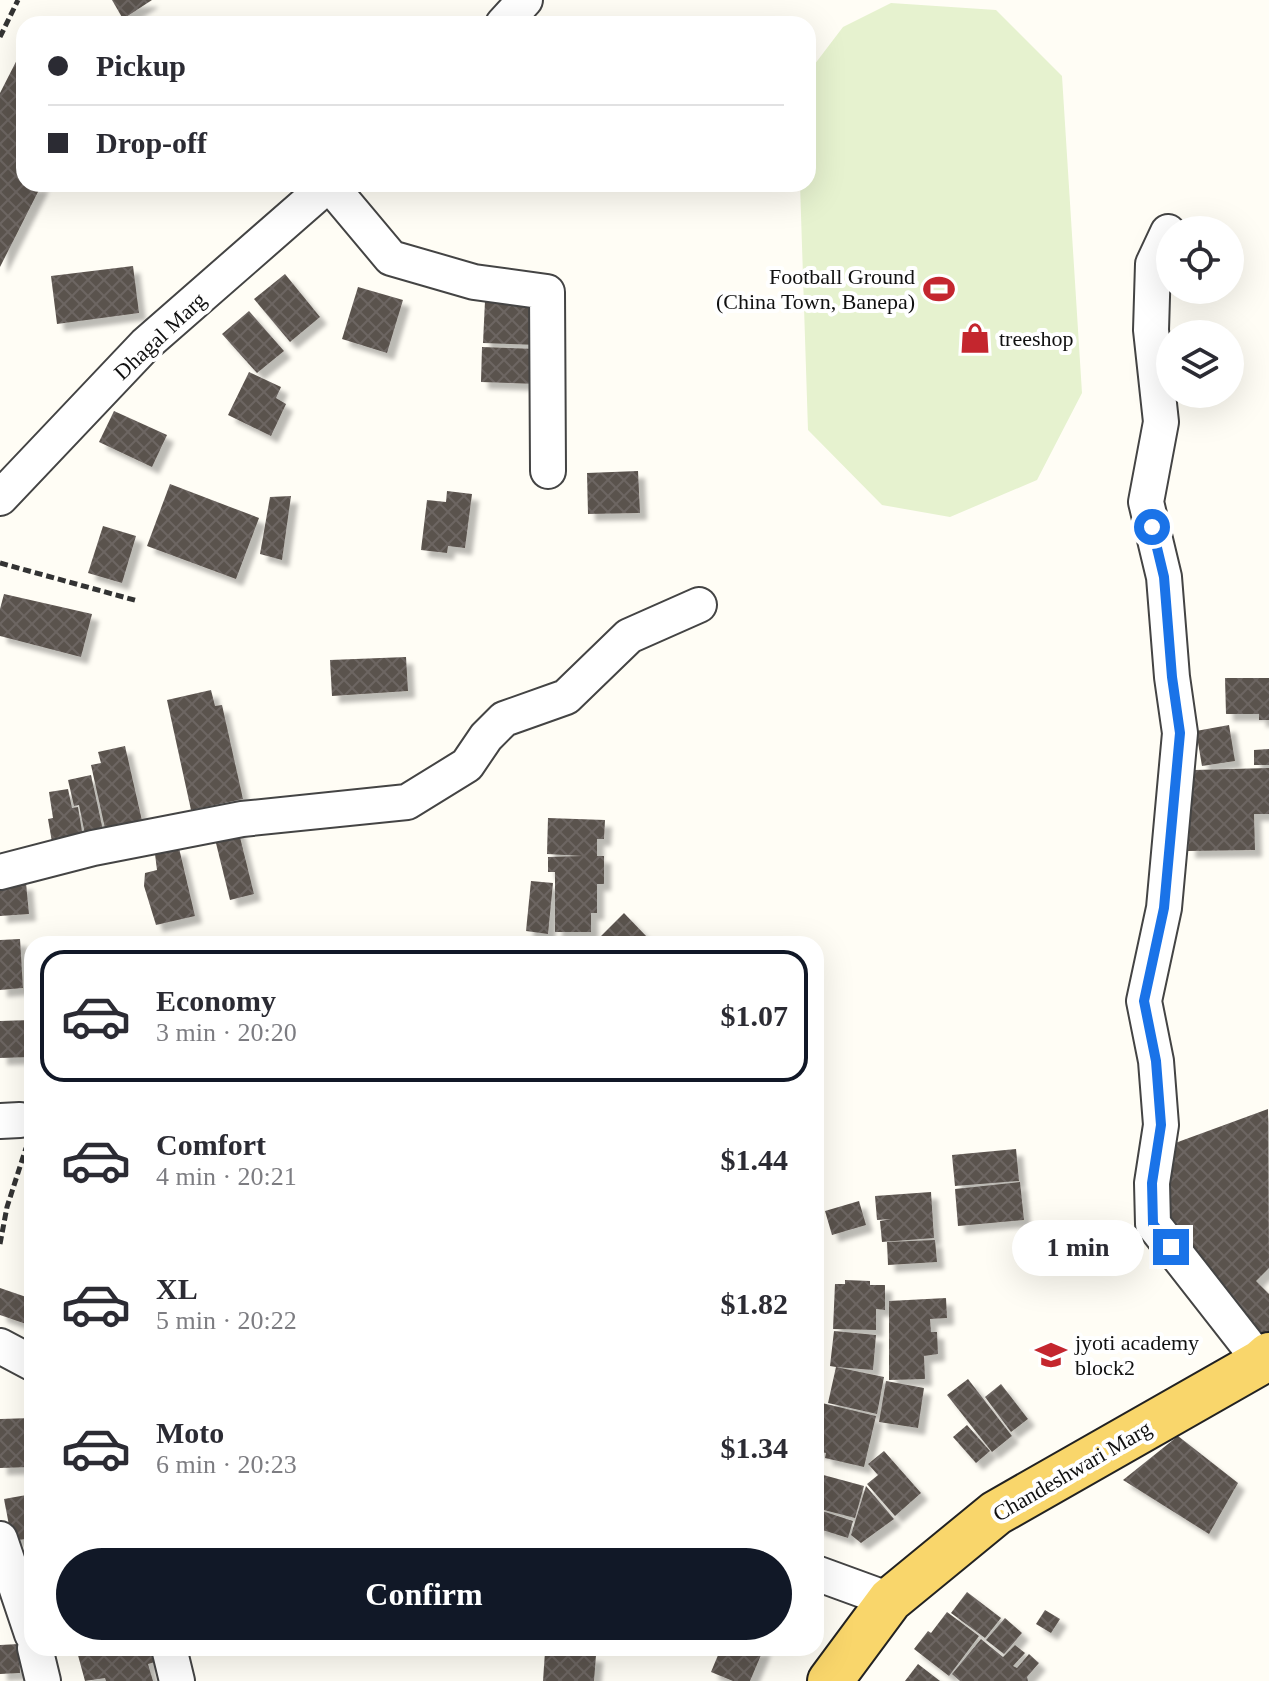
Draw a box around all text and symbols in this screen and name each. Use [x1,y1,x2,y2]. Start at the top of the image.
text: Pickup [96,49,186,82]
text: Drop-off [96,126,207,159]
map controls [1156,216,1244,408]
button: locate [1156,216,1244,304]
place label: Football Ground (China Town, Banepa) [716,264,915,314]
sports icon: Football Ground (China Town, Banepa) [922,272,956,306]
street label: Dhagal Marg [109,287,211,385]
button: layers [1156,320,1244,408]
shop icon: treeshop [958,321,992,355]
place label: treeshop [999,326,1074,351]
route start [1134,509,1170,545]
icon: car [60,980,132,1052]
text: Economy [156,984,276,1017]
text: $1.07 [721,999,788,1032]
text: 3 min · 20:20 [156,1018,297,1047]
icon: car [60,1124,132,1196]
text: Comfort [156,1128,266,1161]
text: $1.44 [721,1143,788,1176]
text: 4 min · 20:21 [156,1162,297,1191]
callout: 1 min [1011,1219,1143,1275]
route end [1153,1229,1189,1265]
text: 1 min [1047,1233,1109,1262]
icon: car [60,1268,132,1340]
text: XL [156,1272,198,1305]
text: $1.82 [721,1287,788,1320]
text: 5 min · 20:22 [156,1306,297,1335]
place label: jyoti academy block2 [1074,1330,1199,1380]
school or university icon: jyoti academy block2 [1034,1338,1068,1372]
icon: car [60,1412,132,1484]
text: Moto [156,1416,224,1449]
street label: Chandeshwari Marg [988,1416,1156,1526]
text: $1.34 [721,1431,788,1464]
text: 6 min · 20:23 [156,1450,297,1479]
button: Confirm [56,1548,792,1640]

